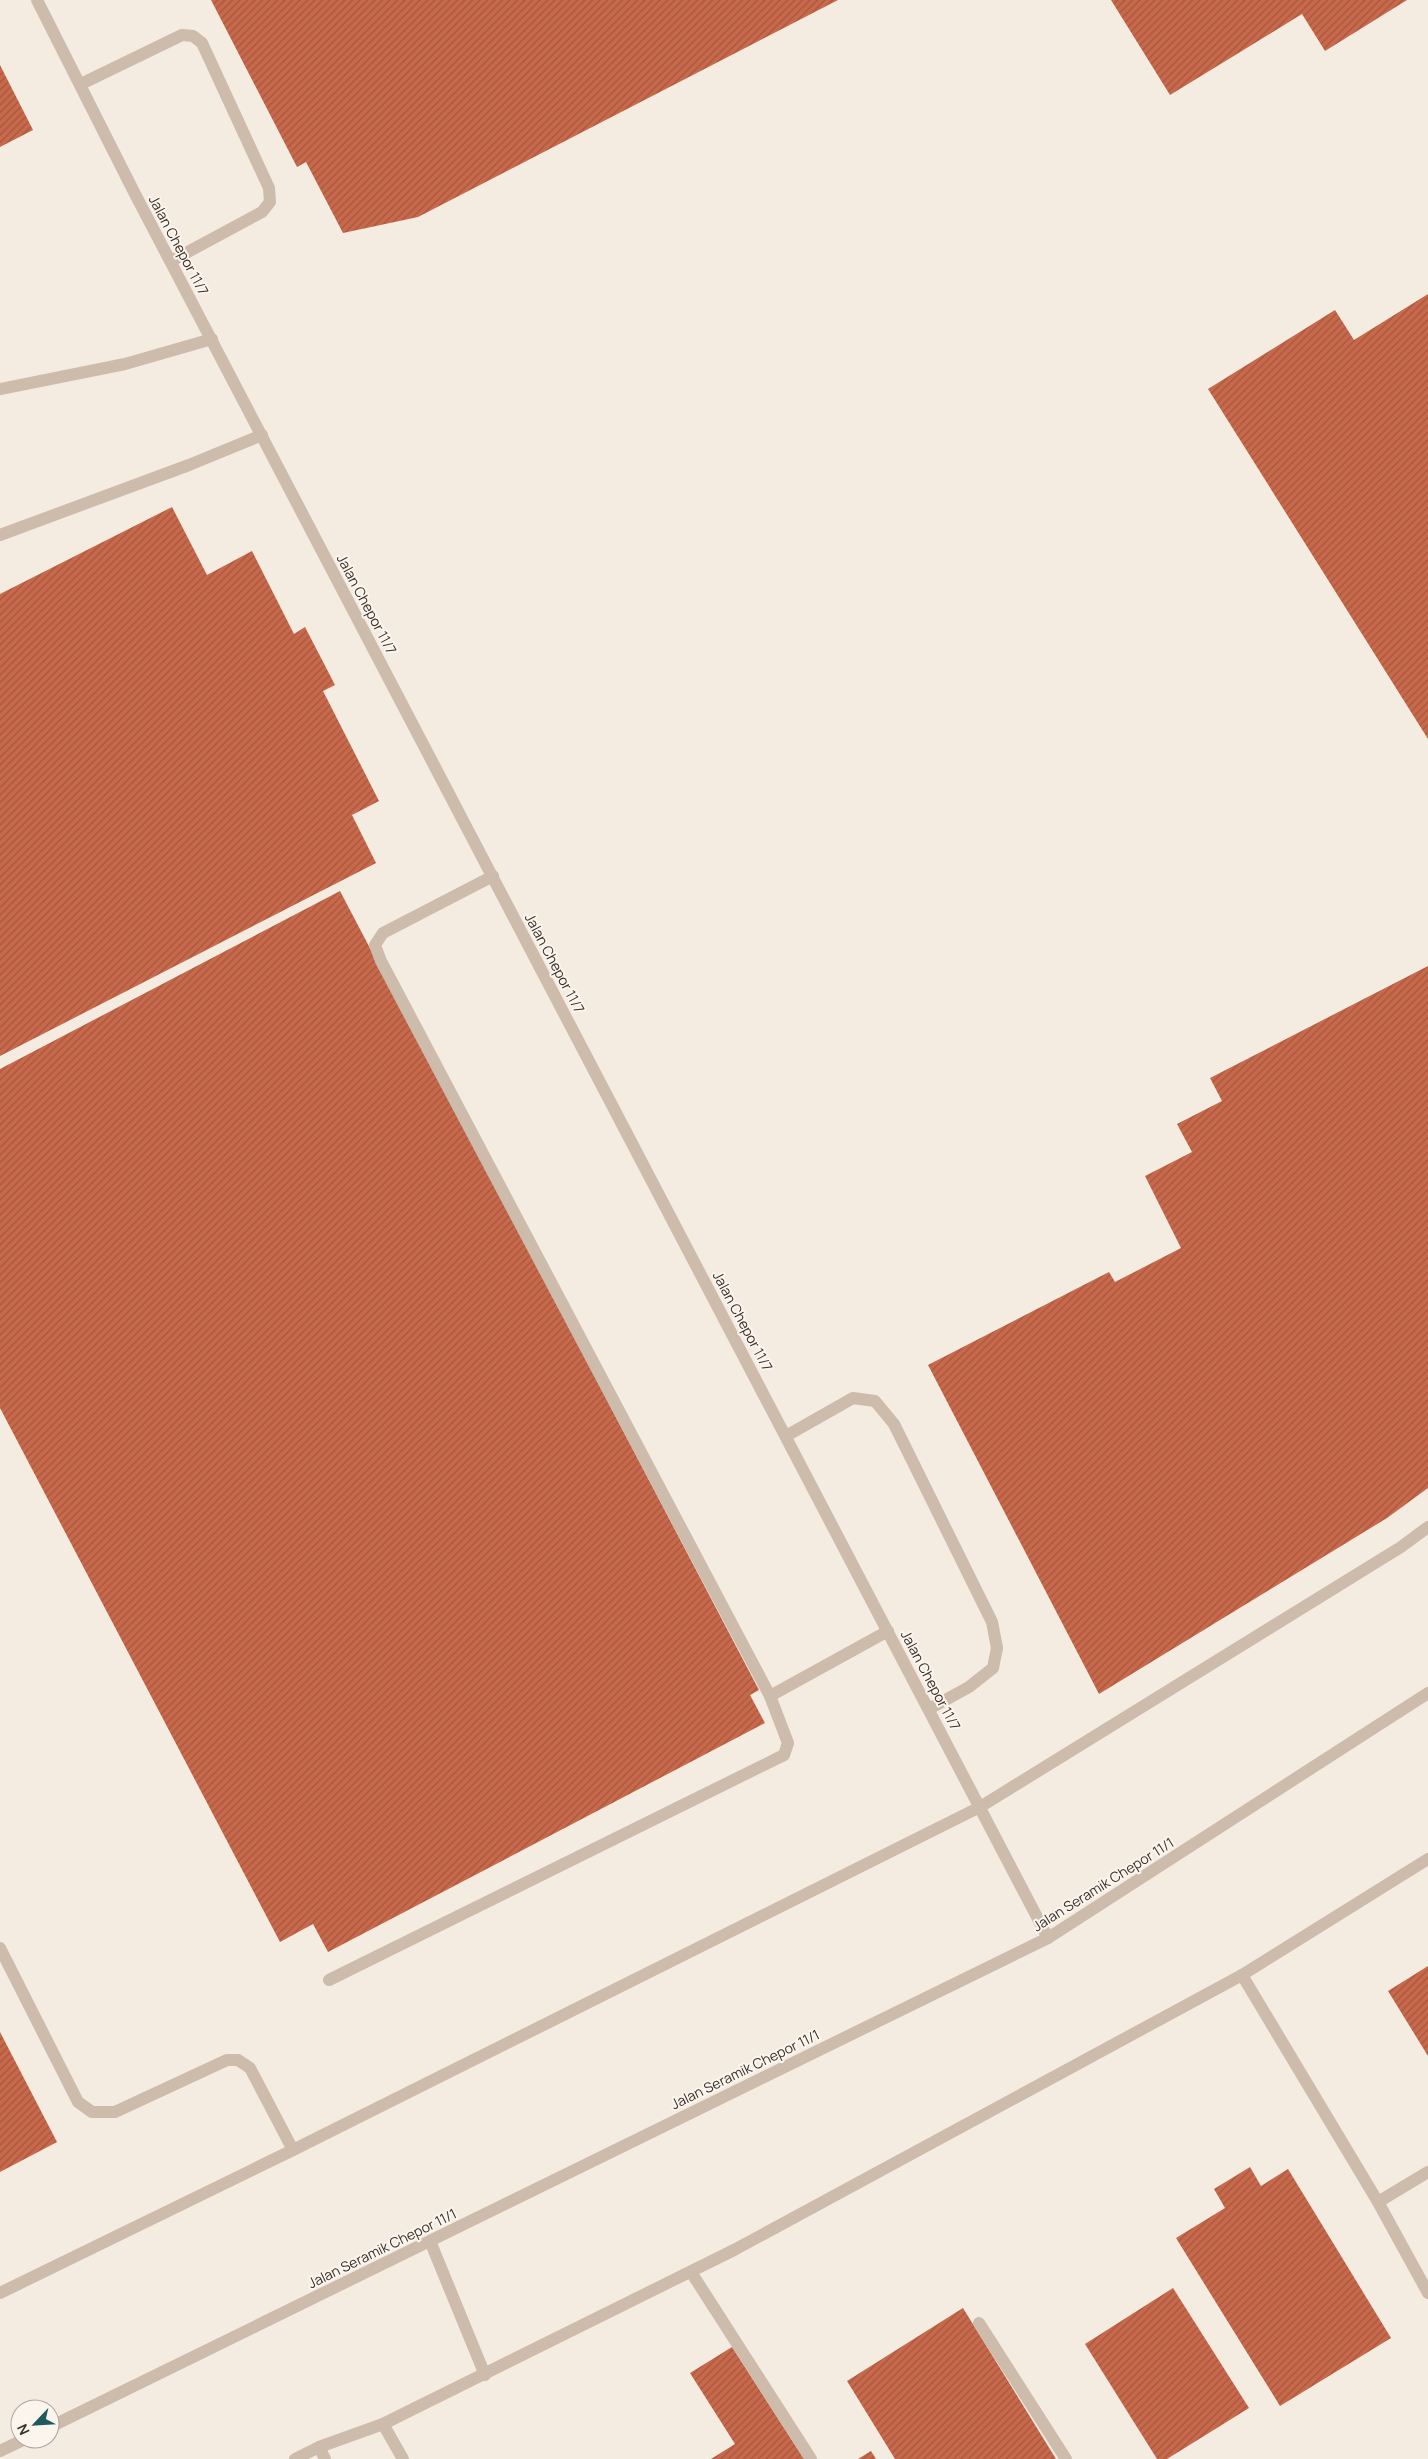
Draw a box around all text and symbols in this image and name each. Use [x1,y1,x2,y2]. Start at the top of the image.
street label: Jalan Chepor 11/7 [145,192,213,298]
street label: Jalan Chepor 11/7 [333,551,401,657]
street label: Jalan Chepor 11/7 [521,910,589,1016]
street label: Jalan Chepor 11/7 [709,1268,777,1374]
street label: Jalan Chepor 11/7 [897,1627,965,1733]
street label: Jalan Seramik Chepor 11/1 [1029,1833,1177,1935]
street label: Jalan Seramik Chepor 11/1 [667,2025,823,2113]
street label: Jalan Seramik Chepor 11/1 [304,2204,460,2292]
north arrow [10,2399,60,2449]
text: N [12,2421,34,2438]

